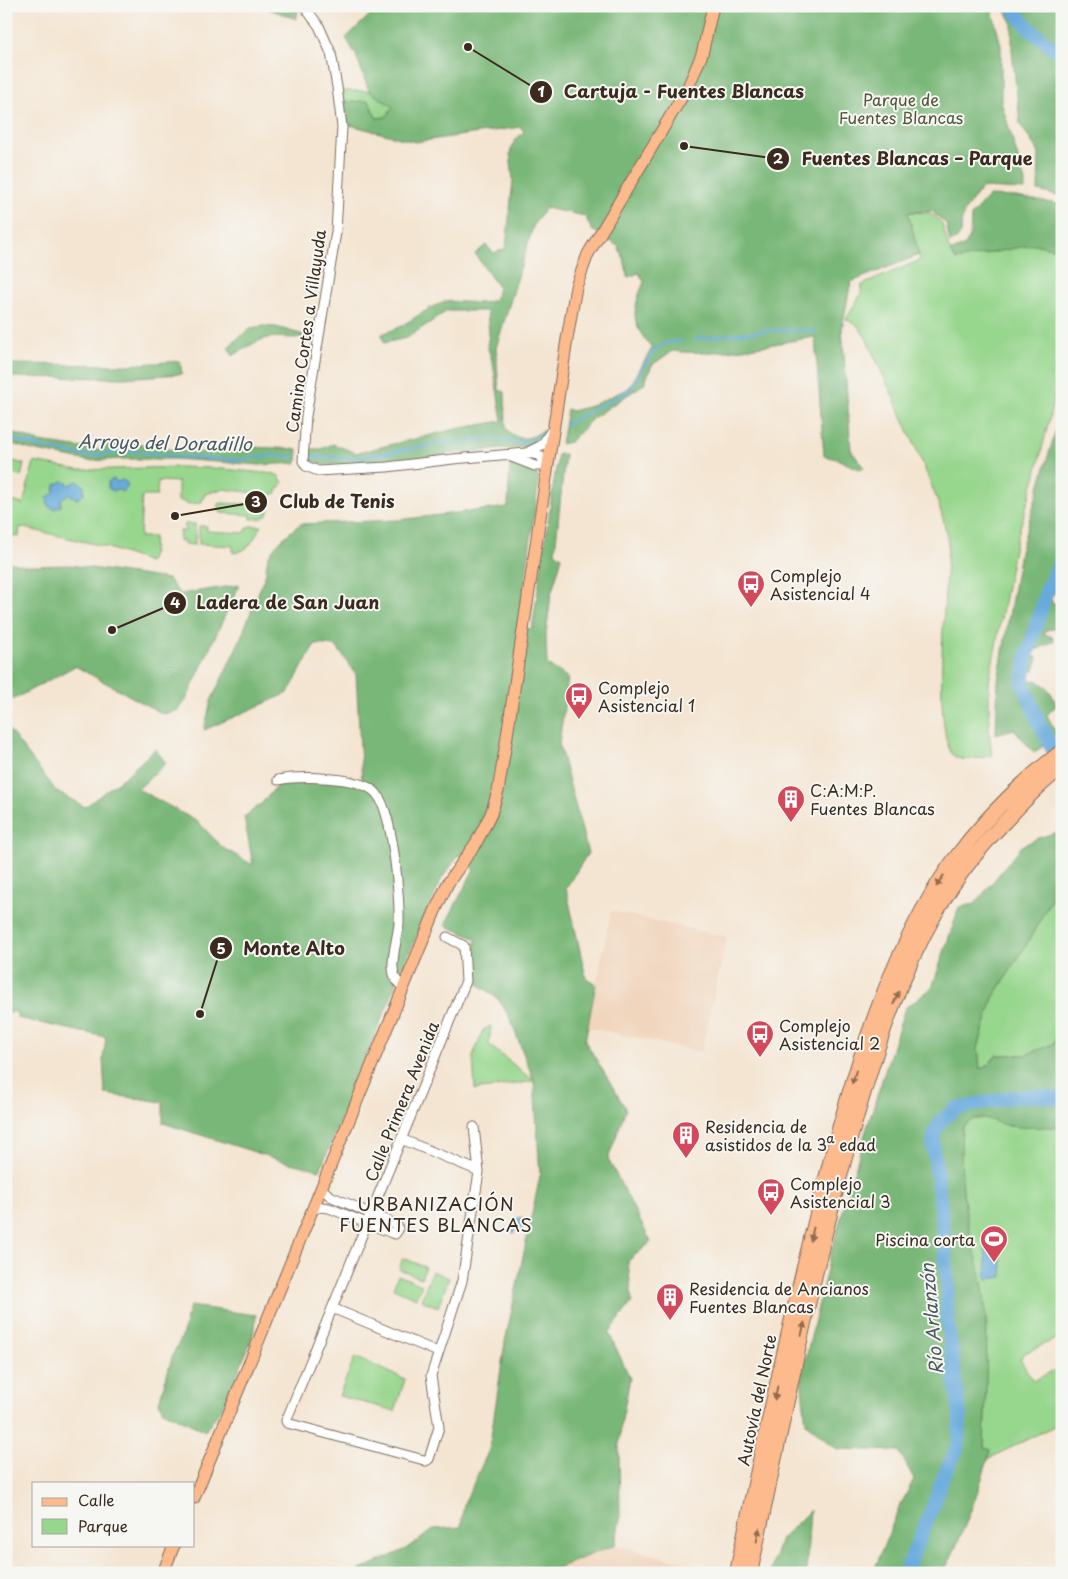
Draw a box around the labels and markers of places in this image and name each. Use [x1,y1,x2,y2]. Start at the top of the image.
callout: Cartuja - Fuentes Blancas [528,75,815,108]
callout: Fuentes Blancas – Parque [765,142,1043,175]
callout: Club de Tenis [243,486,406,519]
place label: Complejo Asistencial 4 [770,563,871,605]
bus stop icon: Complejo Asistencial 4 [736,569,766,608]
callout: Ladera de San Juan [162,586,388,619]
place label: Complejo Asistencial 1 [598,675,695,717]
bus stop icon: Complejo Asistencial 1 [564,681,594,720]
place label: C:A:M:P. Fuentes Blancas [810,778,935,820]
building icon: C:A:M:P. Fuentes Blancas [776,784,806,823]
callout: Monte Alto [209,932,355,965]
place label: Complejo Asistencial 2 [779,1013,880,1055]
bus stop icon: Complejo Asistencial 2 [745,1019,775,1058]
place label: Residencia de asistidos de la 3ª edad [705,1114,876,1156]
building icon: Residencia de asistidos de la 3ª edad [671,1120,701,1159]
place label: Complejo Asistencial 3 [790,1171,891,1213]
bus stop icon: Complejo Asistencial 3 [756,1177,786,1216]
sports icon: Piscina corta [979,1224,1009,1263]
place label: Piscina corta [875,1227,975,1251]
place label: Residencia de Ancianos Fuentes Blancas [689,1276,869,1318]
building icon: Residencia de Ancianos Fuentes Blancas [655,1282,685,1321]

